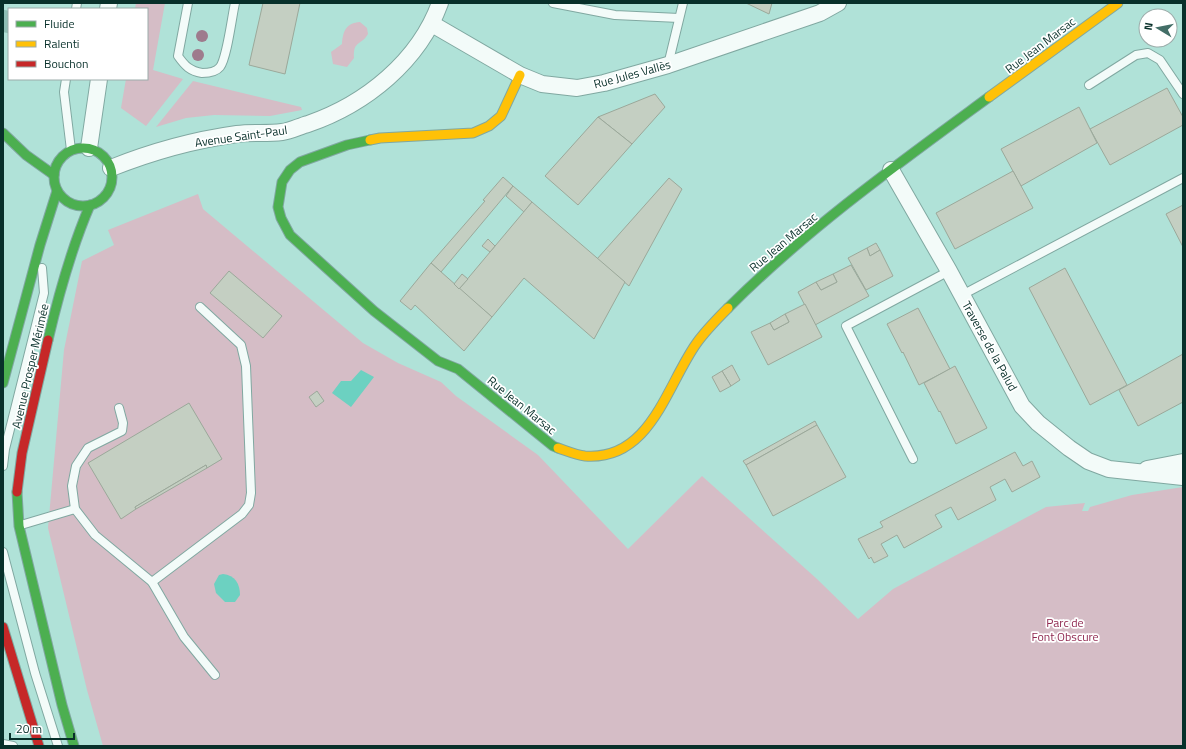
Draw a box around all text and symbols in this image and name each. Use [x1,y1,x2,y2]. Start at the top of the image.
legend [8,8,148,80]
north arrow [1138,8,1178,48]
street label: Rue Jean Marsac [1001,12,1079,78]
text: Fluide [44,14,75,33]
text: N [1140,21,1157,31]
text: Ralenti [44,34,79,53]
text: Bouchon [44,54,89,73]
street label: Rue Jules Vallès [591,54,673,93]
street label: Avenue Saint-Paul [194,120,288,152]
street label: Rue Jean Marsac [745,208,821,276]
street label: Traverse de la Palud [957,297,1023,395]
street label: Avenue Prosper Mérimée [6,302,54,430]
street label: Rue Jean Marsac [483,371,561,439]
park label: Parc de Font Obscure [1031,613,1099,646]
scale bar [10,715,74,741]
text: 20 m [16,719,42,738]

